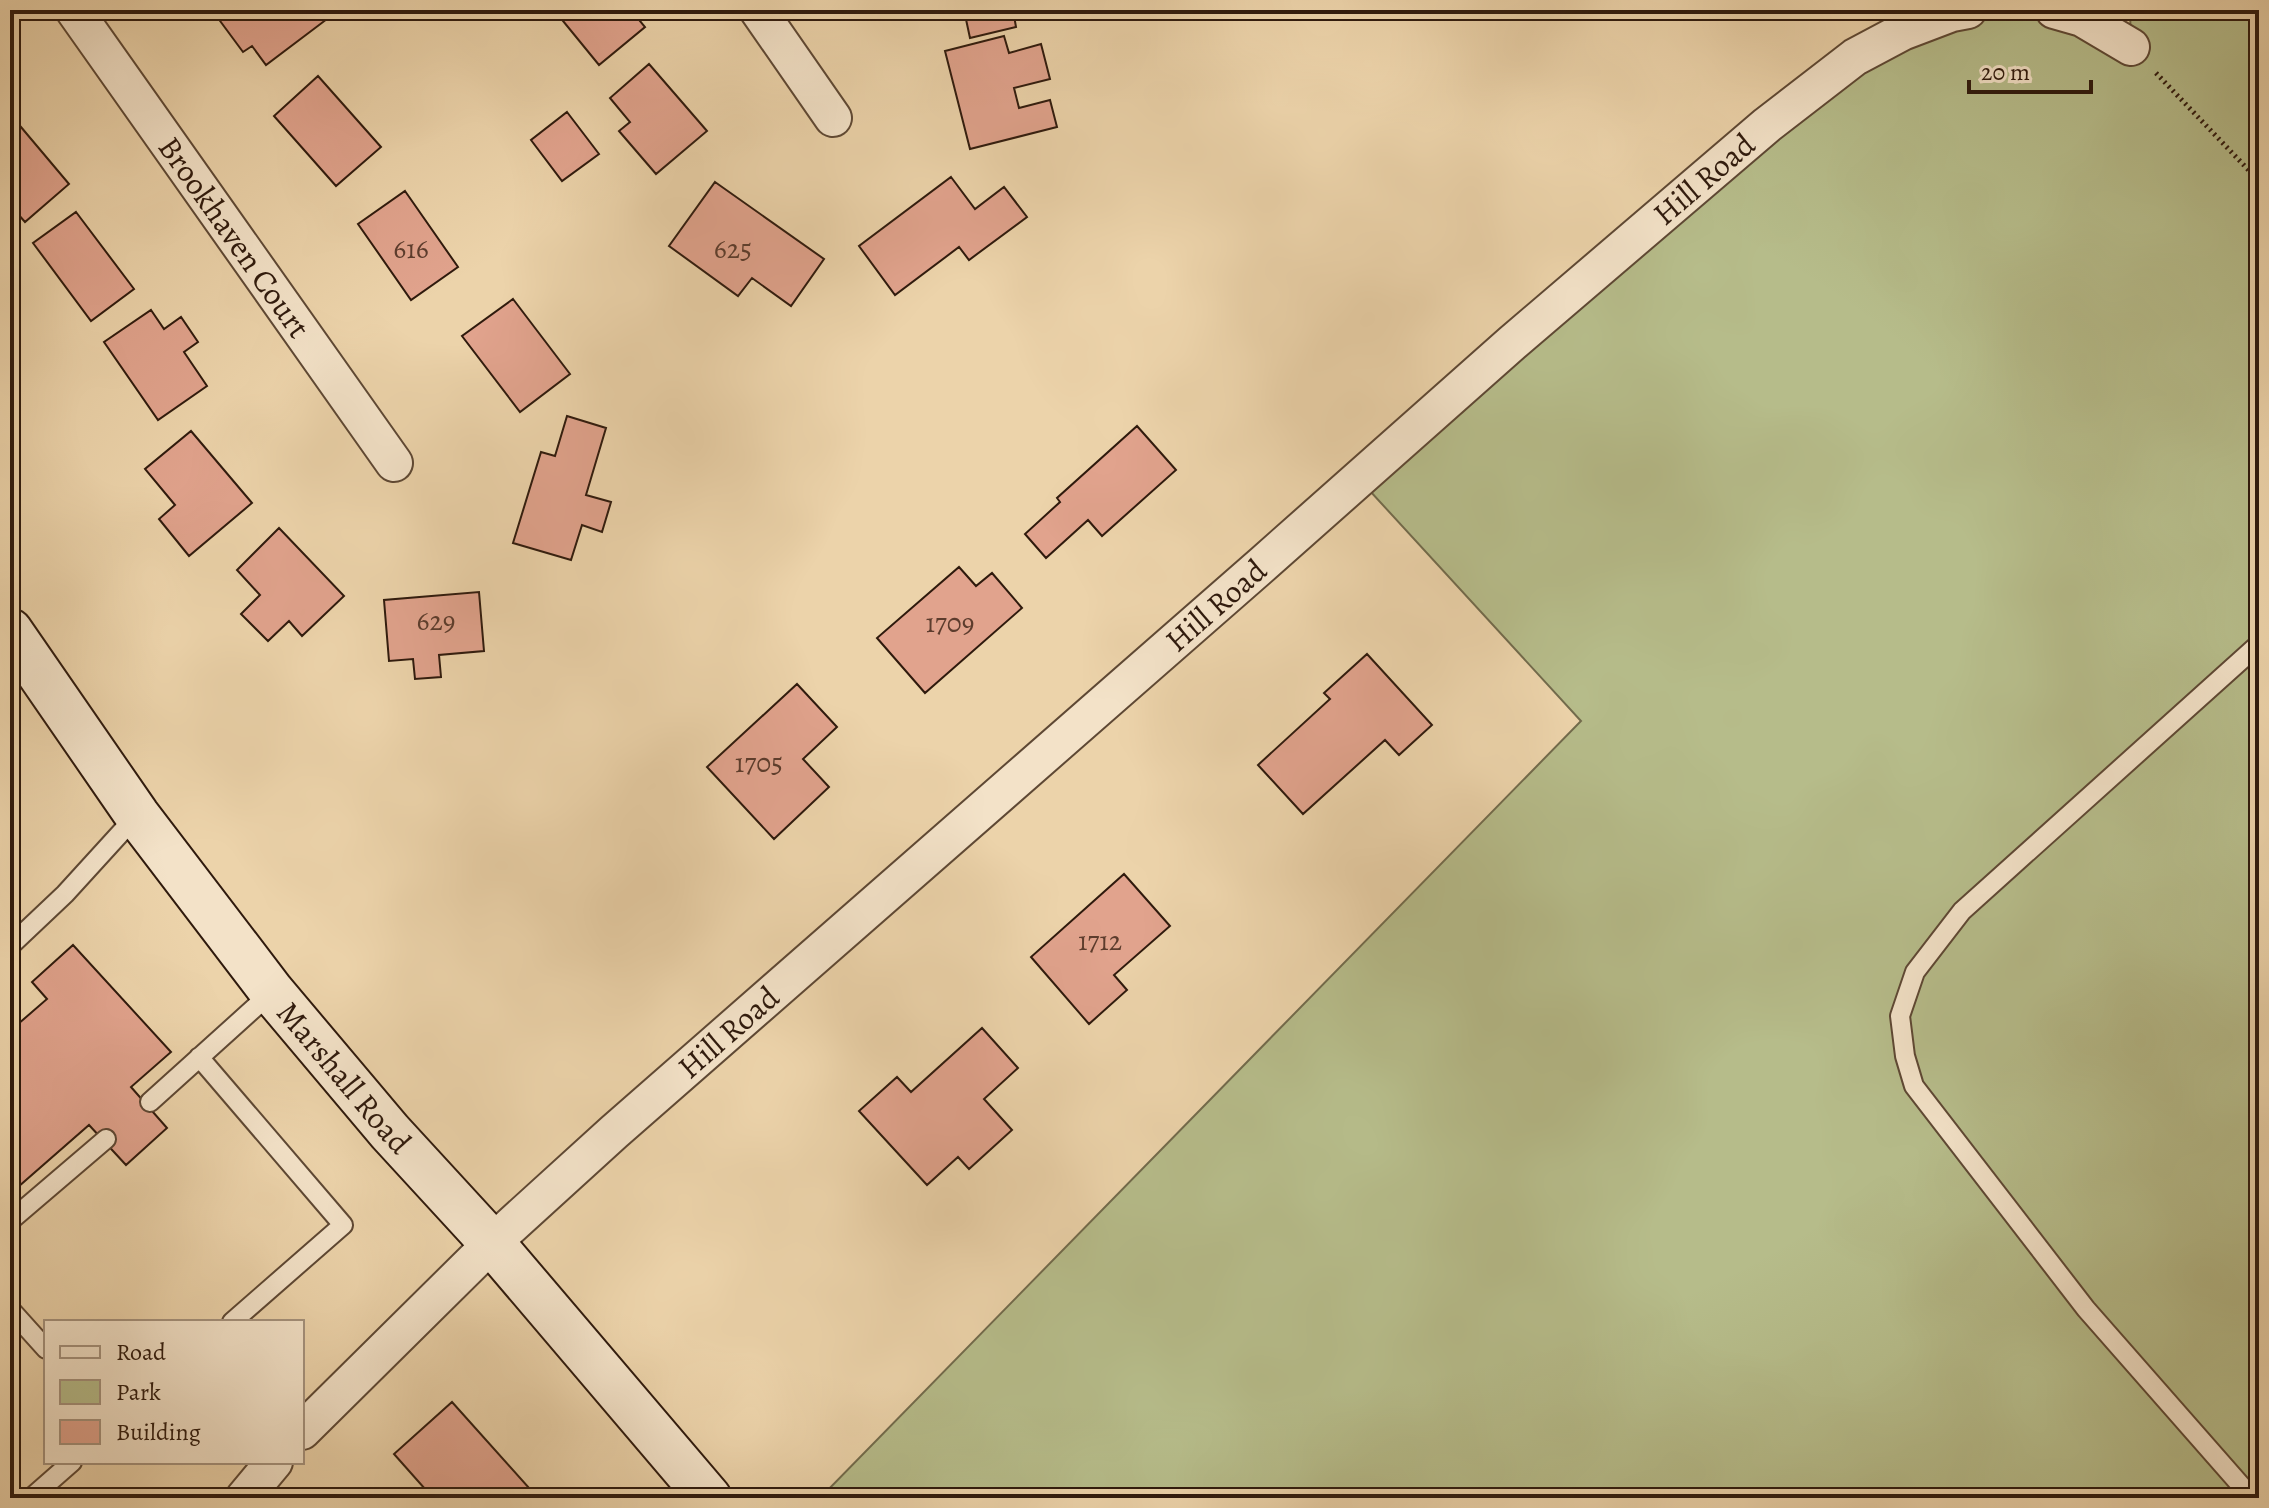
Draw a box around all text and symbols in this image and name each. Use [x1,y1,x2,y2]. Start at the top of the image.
scale bar [1969,44,2091,94]
text: 20 m [1981,56,2030,88]
street label: Hill Road [1643,122,1765,235]
street label: Brookhaven Court [148,127,321,347]
house number: 616 [393,230,429,268]
house number: 625 [714,230,752,268]
street label: Hill Road [1156,548,1277,662]
house number: 629 [417,602,455,640]
house number: 1709 [925,604,975,642]
house number: 1705 [735,744,783,782]
house number: 1712 [1078,922,1122,960]
street label: Hill Road [668,975,789,1089]
street label: Marshall Road [267,992,422,1164]
legend [44,1320,304,1464]
text: Road [116,1336,166,1368]
text: Park [116,1376,161,1408]
text: Building [116,1416,201,1448]

